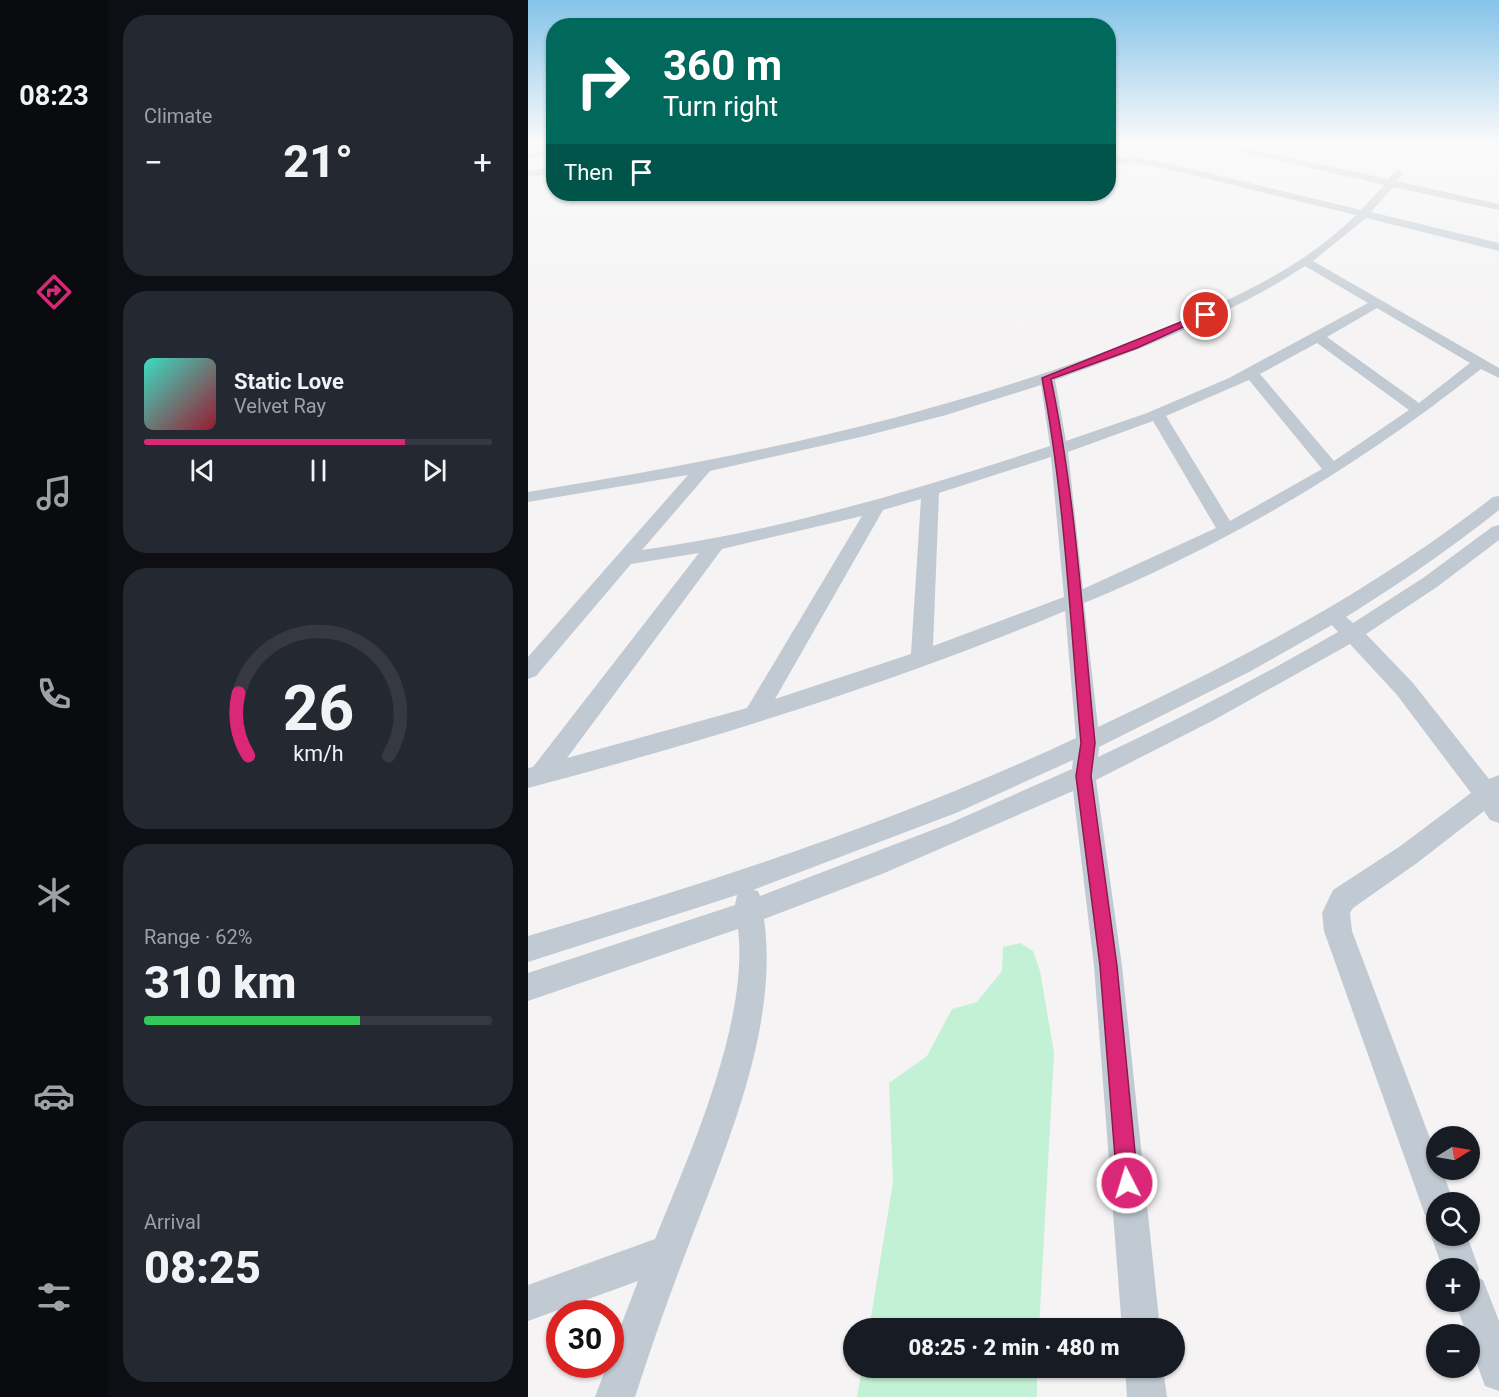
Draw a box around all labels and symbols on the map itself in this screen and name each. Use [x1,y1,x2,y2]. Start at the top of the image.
pin [1180,289,1231,340]
north arrow [1426,1126,1480,1180]
position arrow [1095,1151,1159,1215]
speed limit sign: 30 [546,1300,624,1378]

